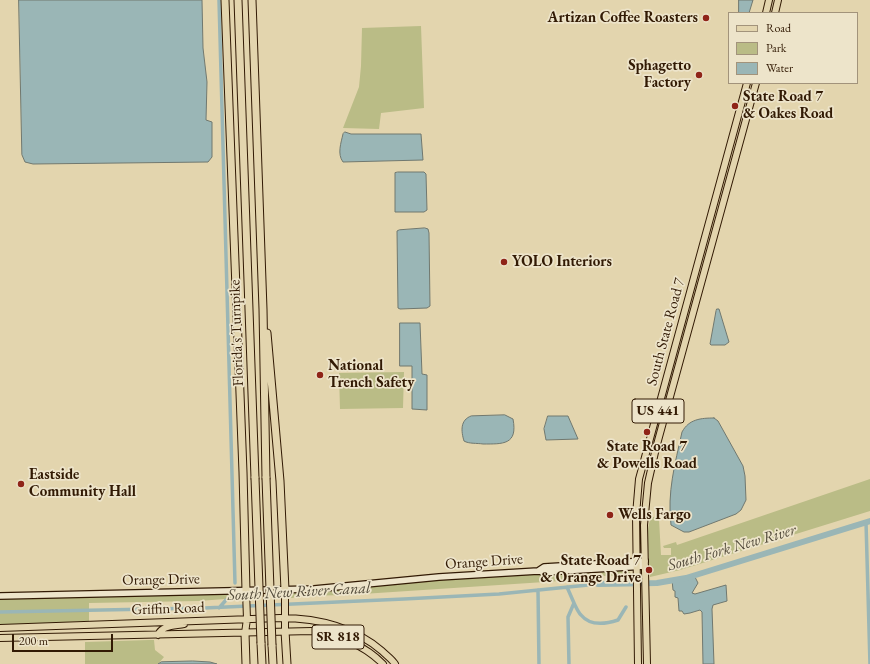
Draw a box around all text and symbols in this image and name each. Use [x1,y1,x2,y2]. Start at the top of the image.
place label: Artizan Coffee Roasters [548,9,698,27]
legend [728,12,858,84]
marker: Artizan Coffee Roasters [701,13,711,23]
text: Road [766,20,791,36]
text: Park [766,40,786,56]
place label: Sphagetto Factory [628,57,691,92]
text: Water [766,60,793,76]
marker: Sphagetto Factory [694,70,704,80]
place label: State Road 7 & Oakes Road [743,88,833,123]
marker: State Road 7 & Oakes Road [730,101,740,111]
place label: YOLO Interiors [512,253,612,271]
marker: YOLO Interiors [499,257,509,267]
street label: South State Road 7 [643,276,689,388]
street label: Florida's Turnpike [226,279,248,387]
place label: National Trench Safety [328,357,414,392]
marker: National Trench Safety [315,370,325,380]
road number: US 441 [632,399,684,423]
marker: State Road 7 & Powells Road [642,427,652,437]
place label: State Road 7 & Powells Road [597,438,697,473]
place label: Eastside Community Hall [29,466,136,501]
marker: Eastside Community Hall [16,479,26,489]
place label: Wells Fargo [618,506,691,524]
marker: Wells Fargo [605,510,615,520]
water label: South Fork New River [666,521,798,575]
street label: Orange Drive [445,550,523,574]
place label: State Road 7 & Orange Drive [540,552,641,587]
marker: State Road 7 & Orange Drive [644,565,654,575]
street label: Orange Drive [122,570,200,590]
water label: South New River Canal [227,579,371,605]
street label: Griffin Road [131,599,205,619]
road number: SR 818 [312,625,364,649]
scale bar [14,626,115,652]
text: 200 m [19,633,48,649]

